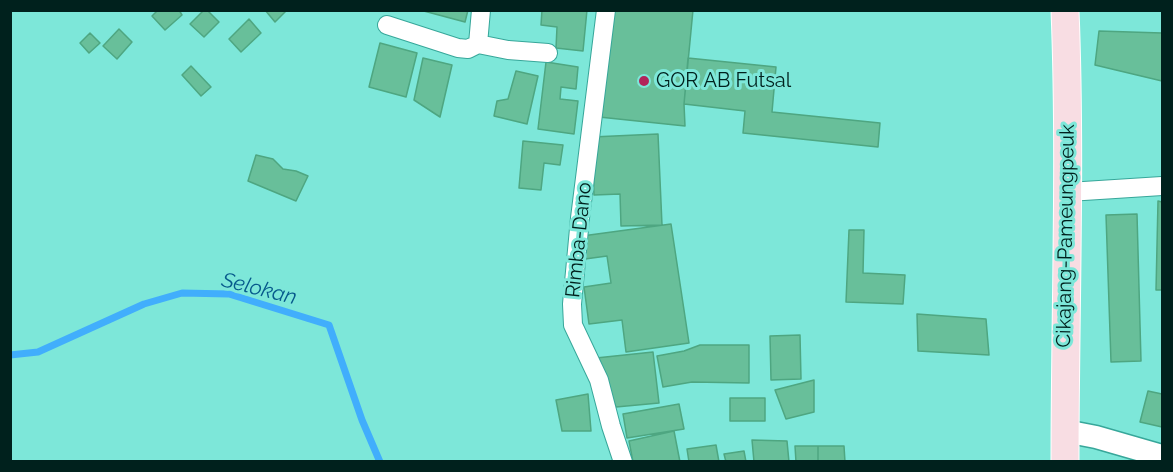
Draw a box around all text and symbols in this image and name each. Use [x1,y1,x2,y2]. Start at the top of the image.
place label: GOR AB Futsal [656,69,791,93]
marker: GOR AB Futsal [637,74,651,88]
street label: Cikajang-Pameungpeuk [1052,124,1080,348]
street label: Rimba-Dano [561,181,597,299]
water label: Selokan [219,268,299,310]

